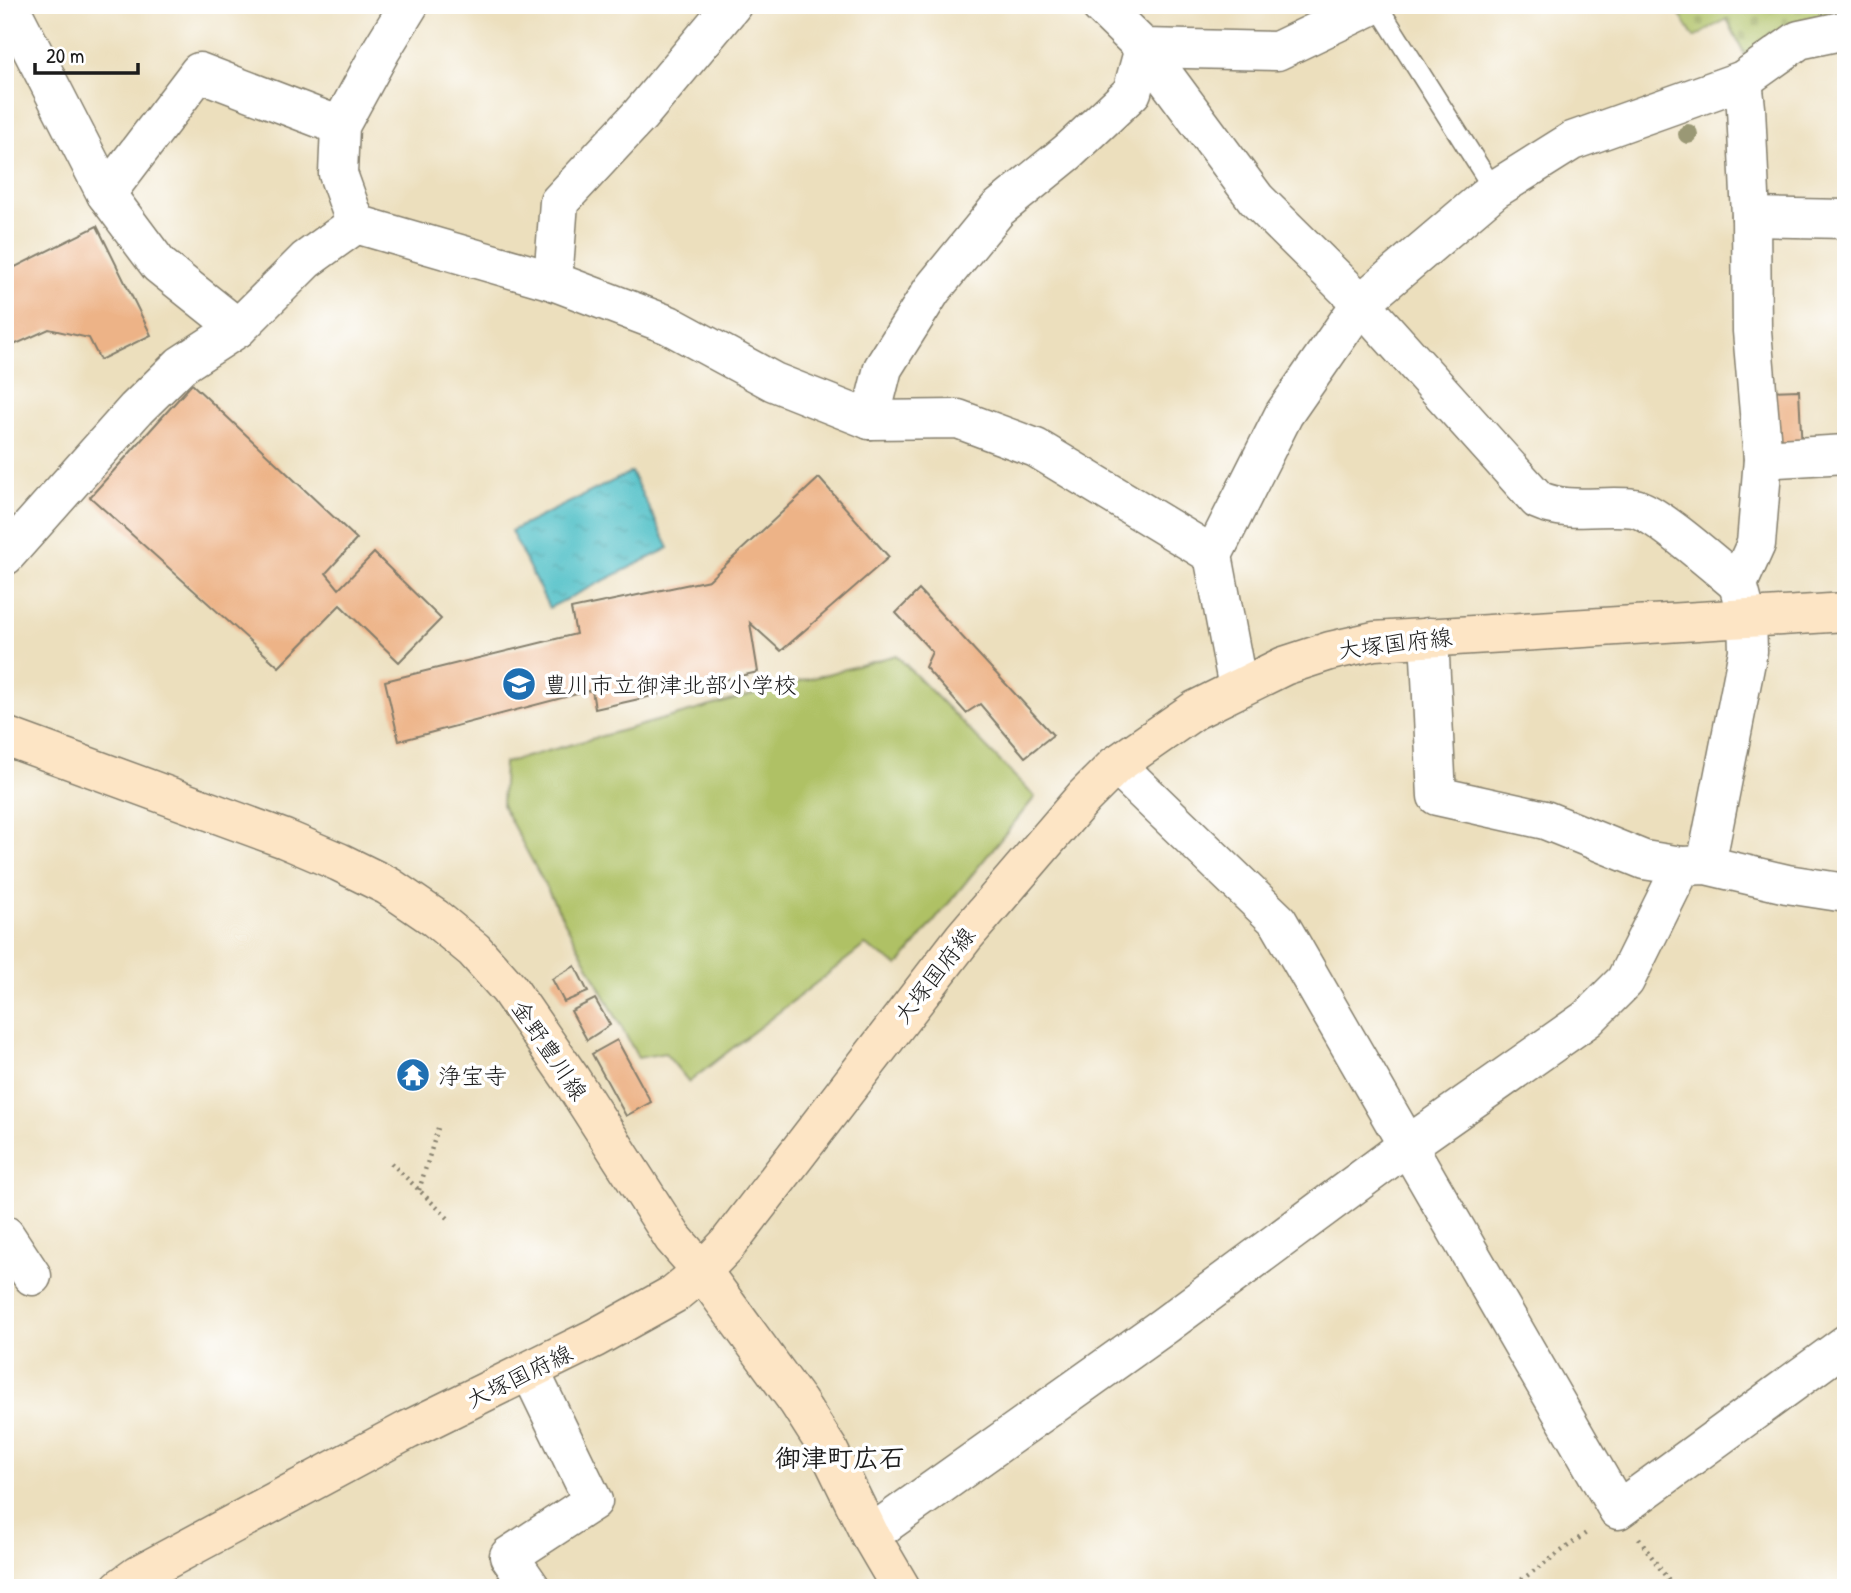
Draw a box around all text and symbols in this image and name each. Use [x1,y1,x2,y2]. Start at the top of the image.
scale bar [35,32,138,76]
text: 20 m [46,41,84,70]
street label: 大塚国府線 [1336,621,1454,665]
school or university icon: 豊川市立御津北部小学校 [500,665,538,703]
place label: 豊川市立御津北部小学校 [544,669,797,700]
street label: 大塚国府線 [886,920,982,1030]
street label: 金野豊川線 [505,994,595,1106]
temple icon: 浄宝寺 [394,1056,432,1094]
place label: 浄宝寺 [438,1060,507,1091]
street label: 大塚国府線 [461,1337,577,1415]
district label: 御津町広石 [775,1440,905,1475]

